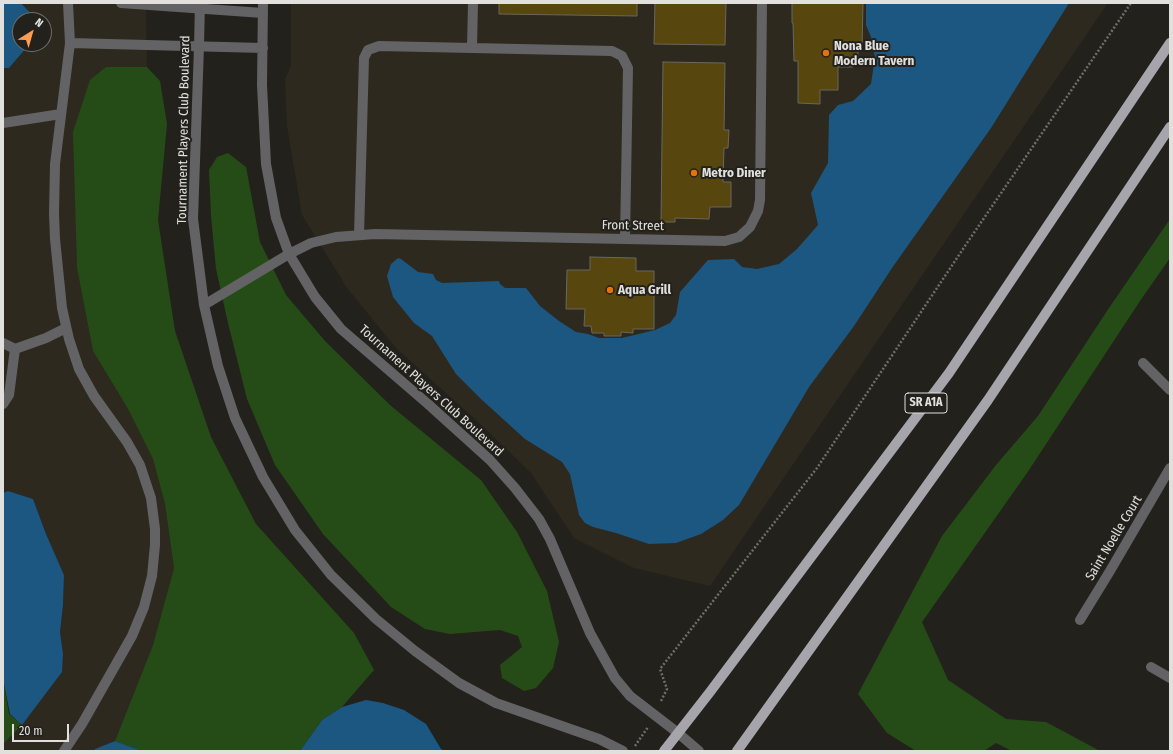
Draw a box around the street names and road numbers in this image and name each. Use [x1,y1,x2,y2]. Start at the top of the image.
street label: Tournament Players Club Boulevard [175,35,193,225]
street label: Front Street [602,218,664,234]
street label: Tournament Players Club Boulevard [356,322,506,460]
road number: SR A1A [905,393,947,413]
street label: Saint Noelle Court [1082,493,1146,583]

